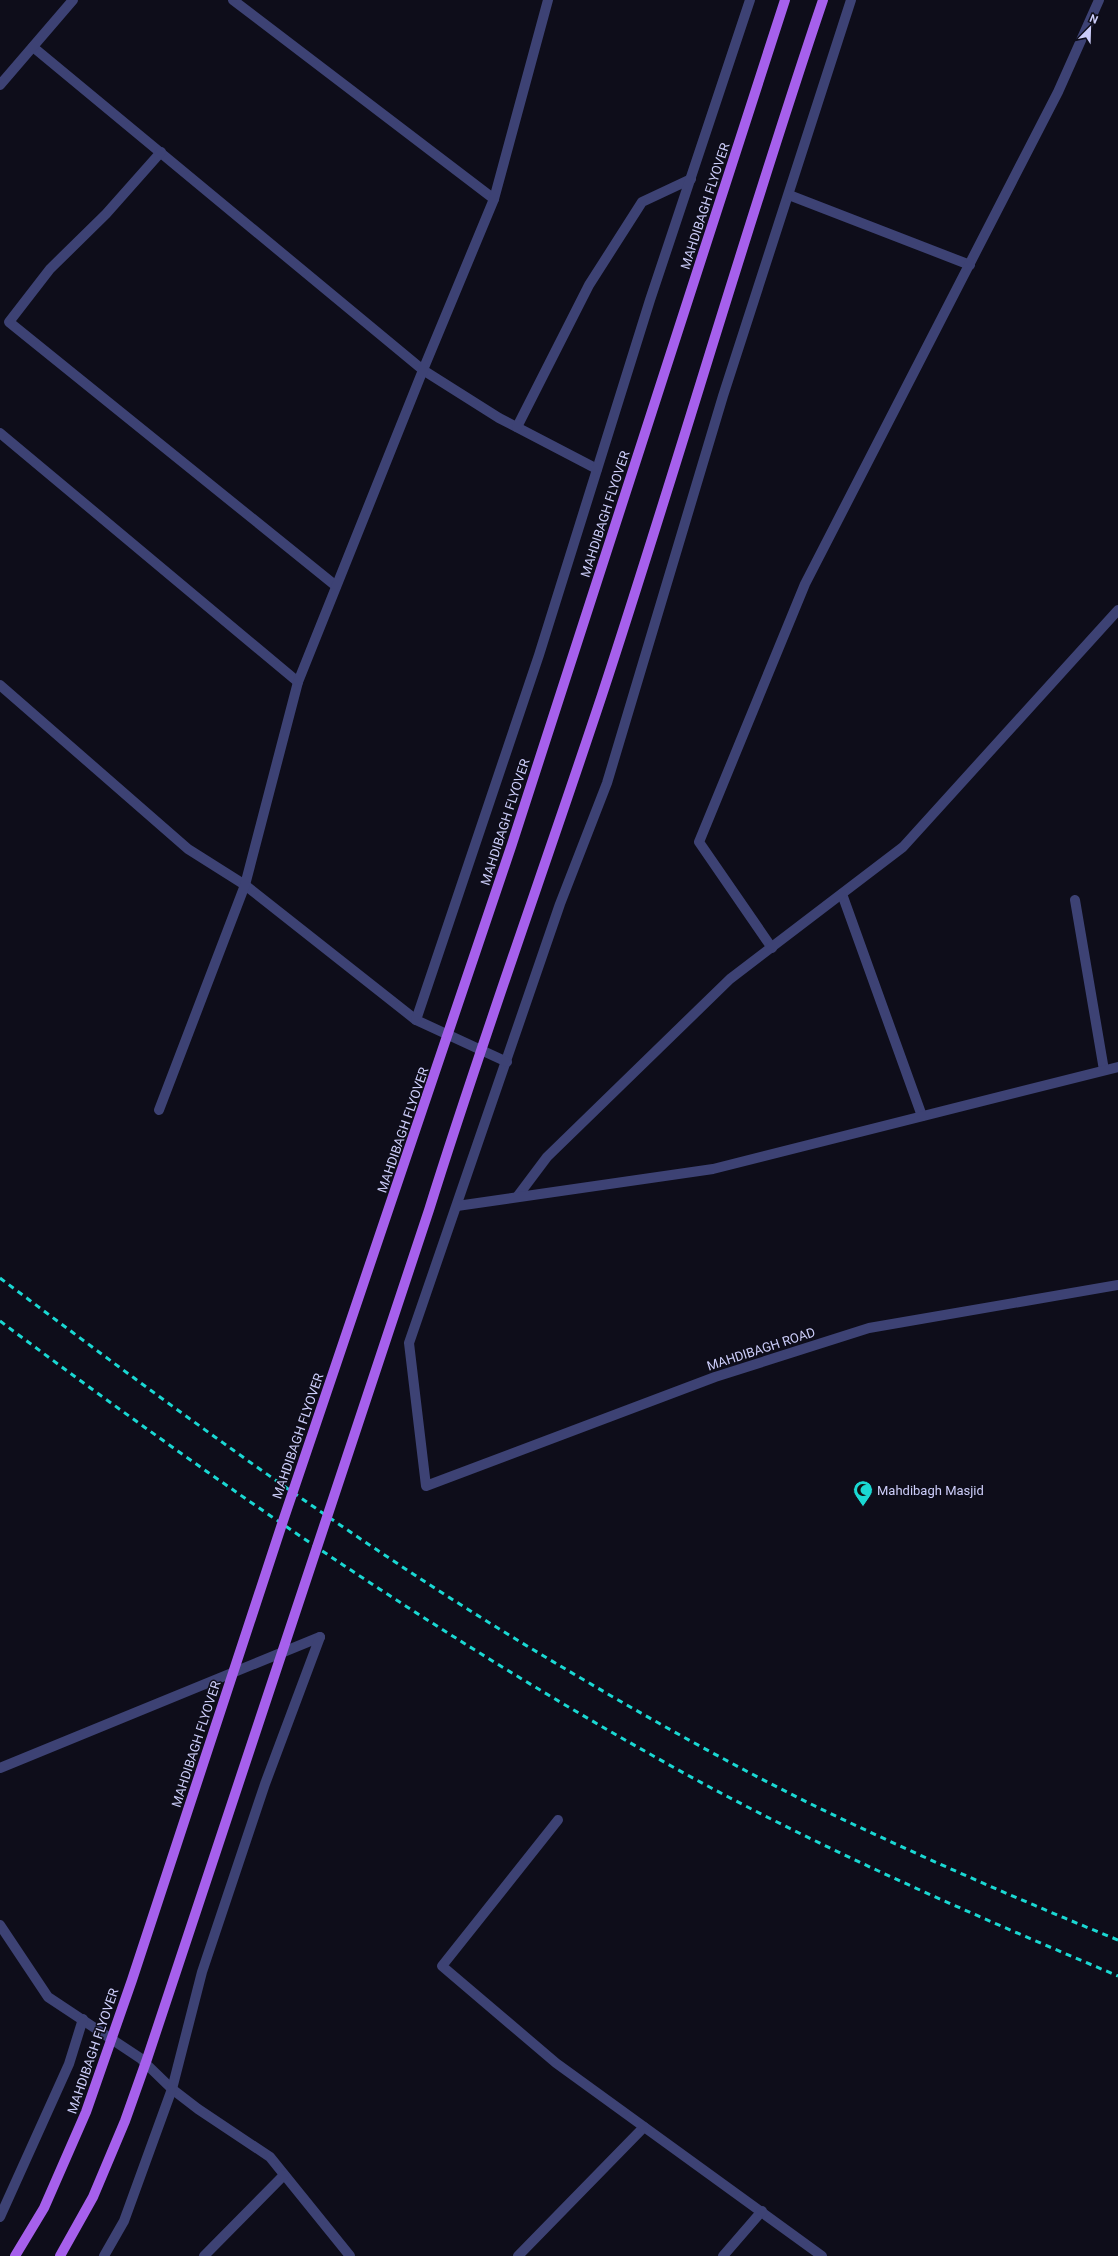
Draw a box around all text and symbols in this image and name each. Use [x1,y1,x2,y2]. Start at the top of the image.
north arrow [1070,8,1110,48]
text: N [1088,12,1100,27]
street label: MAHDIBAGH FLYOVER [677,141,733,271]
street label: MAHDIBAGH FLYOVER [577,449,633,579]
street label: MAHDIBAGH FLYOVER [477,757,533,887]
street label: MAHDIBAGH FLYOVER [374,1065,432,1195]
street label: MAHDIBAGH ROAD [705,1324,817,1374]
street label: MAHDIBAGH FLYOVER [269,1371,327,1501]
mosque icon: Mahdibagh Masjid [852,1479,874,1507]
place label: Mahdibagh Masjid [877,1483,984,1498]
street label: MAHDIBAGH FLYOVER [168,1679,224,1809]
street label: MAHDIBAGH FLYOVER [64,1986,122,2116]

